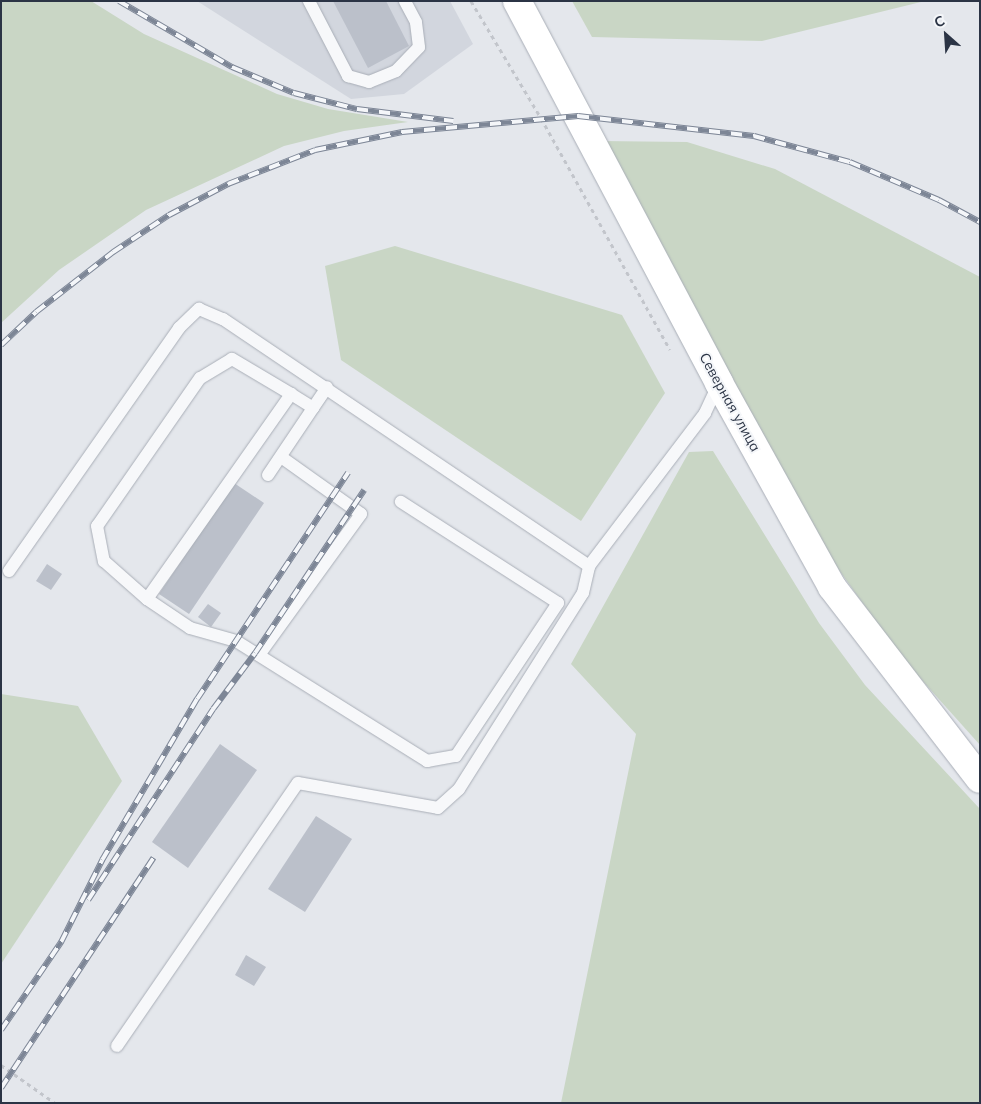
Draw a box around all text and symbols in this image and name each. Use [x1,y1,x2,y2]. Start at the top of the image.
north arrow [921,10,971,60]
text: С [931,11,948,32]
street label: Северная улица [696,350,764,454]

